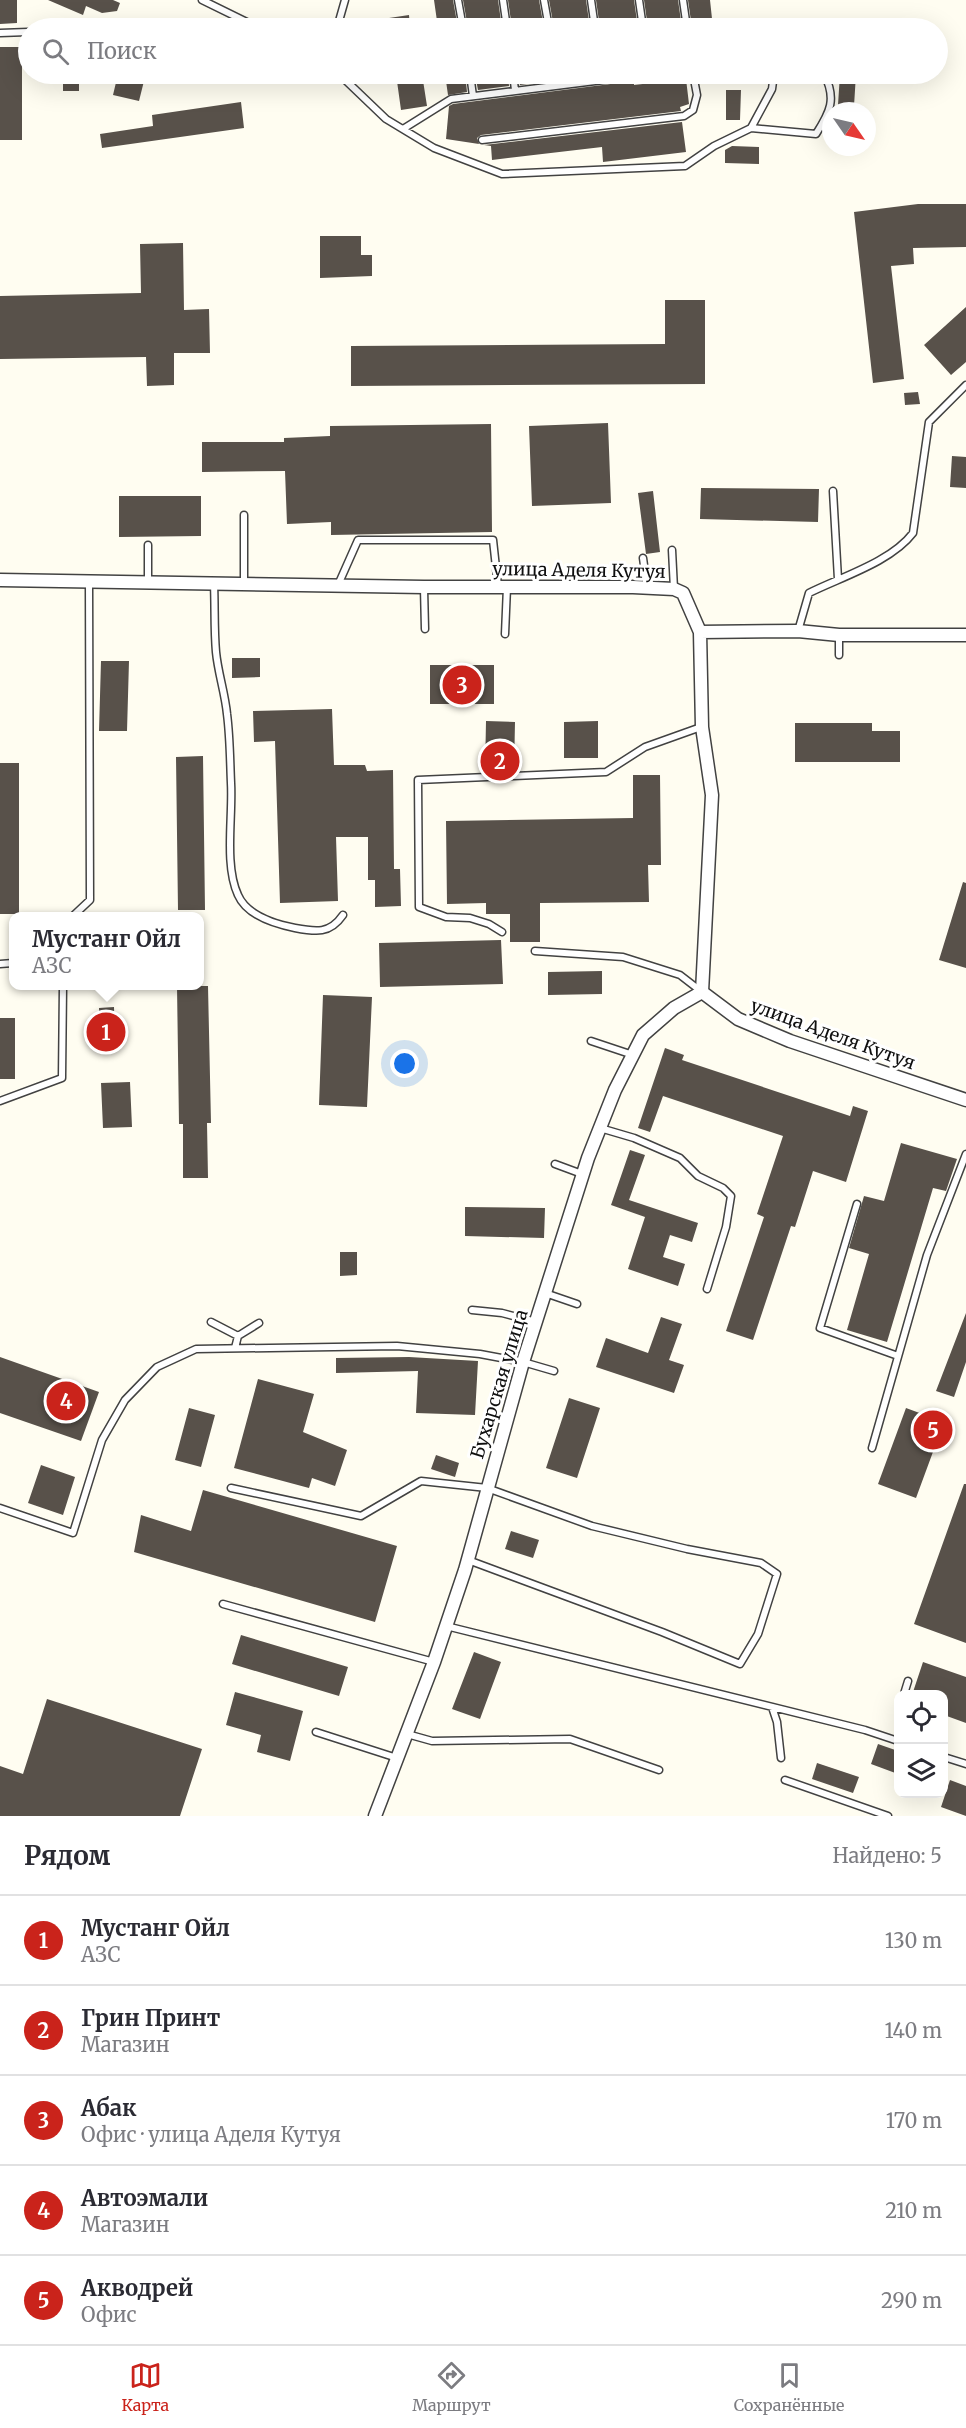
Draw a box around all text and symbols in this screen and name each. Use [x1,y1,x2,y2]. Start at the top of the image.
search box [18,18,948,84]
icon: search [39,35,72,68]
text: Поиск [87,37,157,65]
north arrow [822,102,876,156]
street label: улица Аделя Кутуя [492,557,666,583]
pin: 3 [442,662,482,708]
pin: 2 [480,738,520,783]
popup [9,912,204,990]
text: Мустанг Ойл [32,925,181,953]
text: АЗС [32,953,72,978]
street label: улица Аделя Кутуя [748,994,919,1075]
pin: 1 [86,1010,126,1054]
your location [390,1049,419,1078]
street label: Бухарская улица [465,1306,533,1461]
pin: 4 [46,1378,86,1424]
pin: 5 [914,1408,952,1452]
map controls [894,1690,948,1798]
button: locate [894,1690,948,1744]
button: layers [894,1744,948,1798]
text: Рядом [24,1839,110,1872]
text: Найдено: 5 [833,1843,942,1868]
text: Мустанг Ойл [81,1914,230,1942]
text: 1 [39,1928,48,1953]
text: 130 m [885,1928,942,1953]
text: АЗС [81,1942,121,1967]
text: Грин Принт [81,2004,220,2032]
text: 2 [38,2018,49,2043]
text: 140 m [885,2018,942,2043]
text: Магазин [81,2032,170,2057]
text: Абак [81,2094,137,2122]
text: 3 [38,2108,49,2133]
text: 170 m [886,2108,942,2133]
text: Офис · улица Аделя Кутуя [81,2122,341,2147]
text: Автоэмали [81,2184,208,2212]
text: 4 [37,2198,50,2223]
text: 210 m [885,2198,942,2223]
text: Магазин [81,2212,170,2237]
text: Акводрей [81,2274,193,2302]
text: 5 [38,2288,49,2313]
text: 290 m [881,2288,942,2313]
text: Офис [81,2302,137,2327]
tab: Карта [122,2359,169,2415]
tab: Маршрут [412,2359,491,2415]
tab: Сохранённые [734,2359,844,2415]

